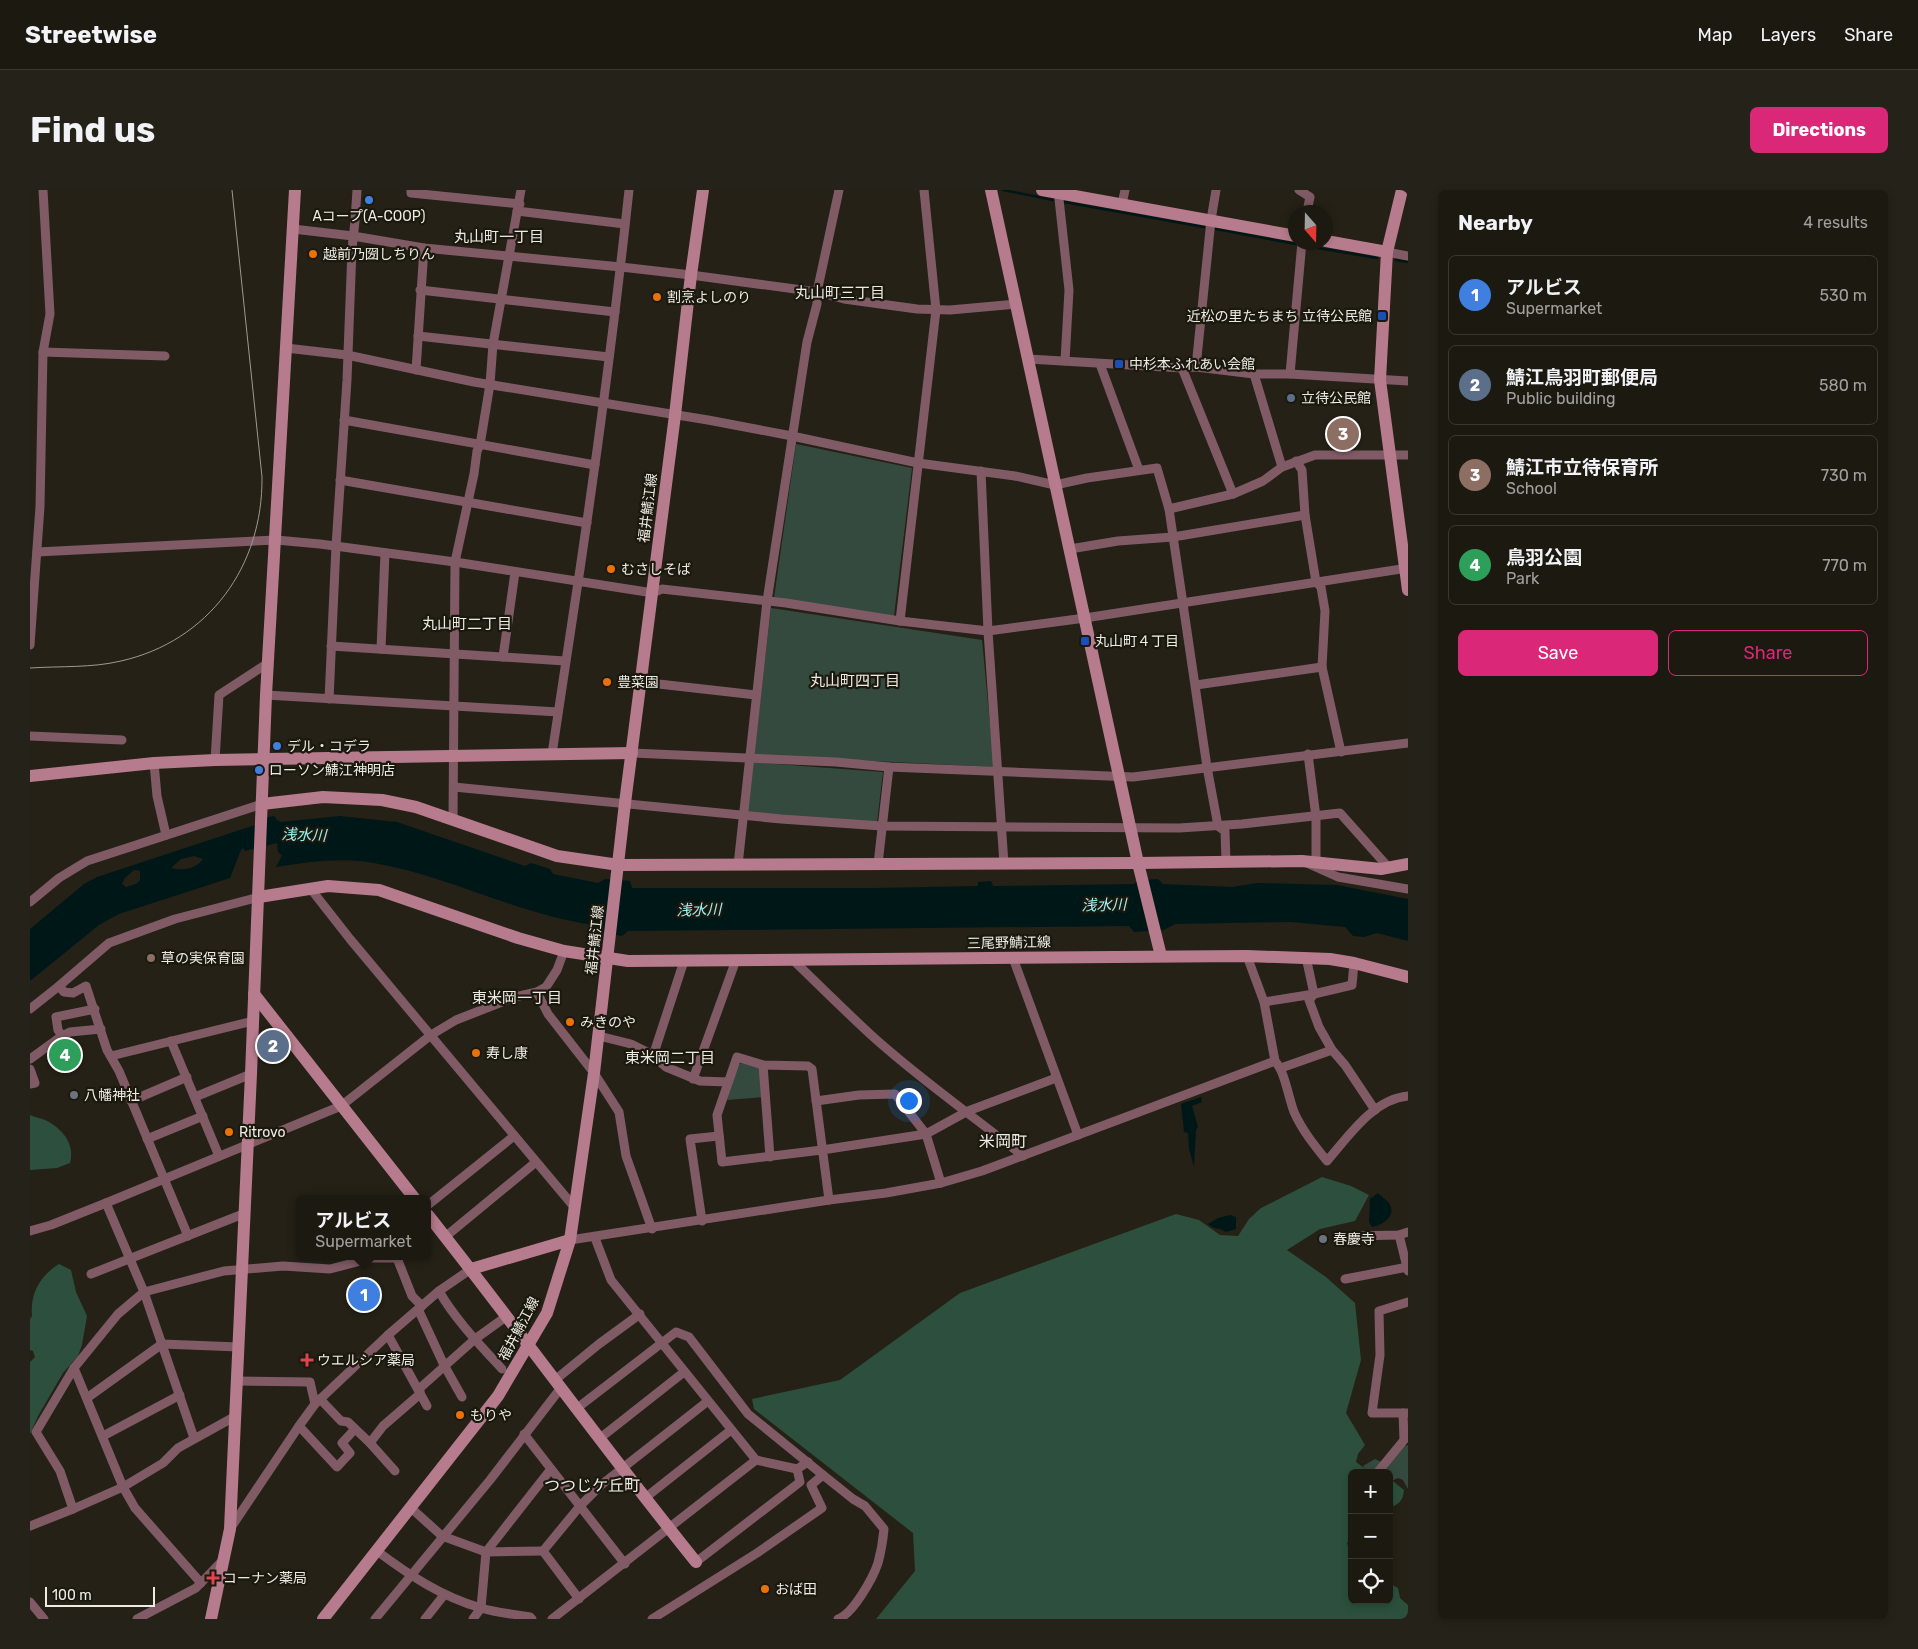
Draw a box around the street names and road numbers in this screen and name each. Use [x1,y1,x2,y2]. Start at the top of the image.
street label: 福井鯖江線 [635,472,661,544]
street label: 福井鯖江線 [583,904,607,976]
street label: 三尾野鯖江線 [967,934,1051,952]
street label: 福井鯖江線 [495,1294,543,1364]

